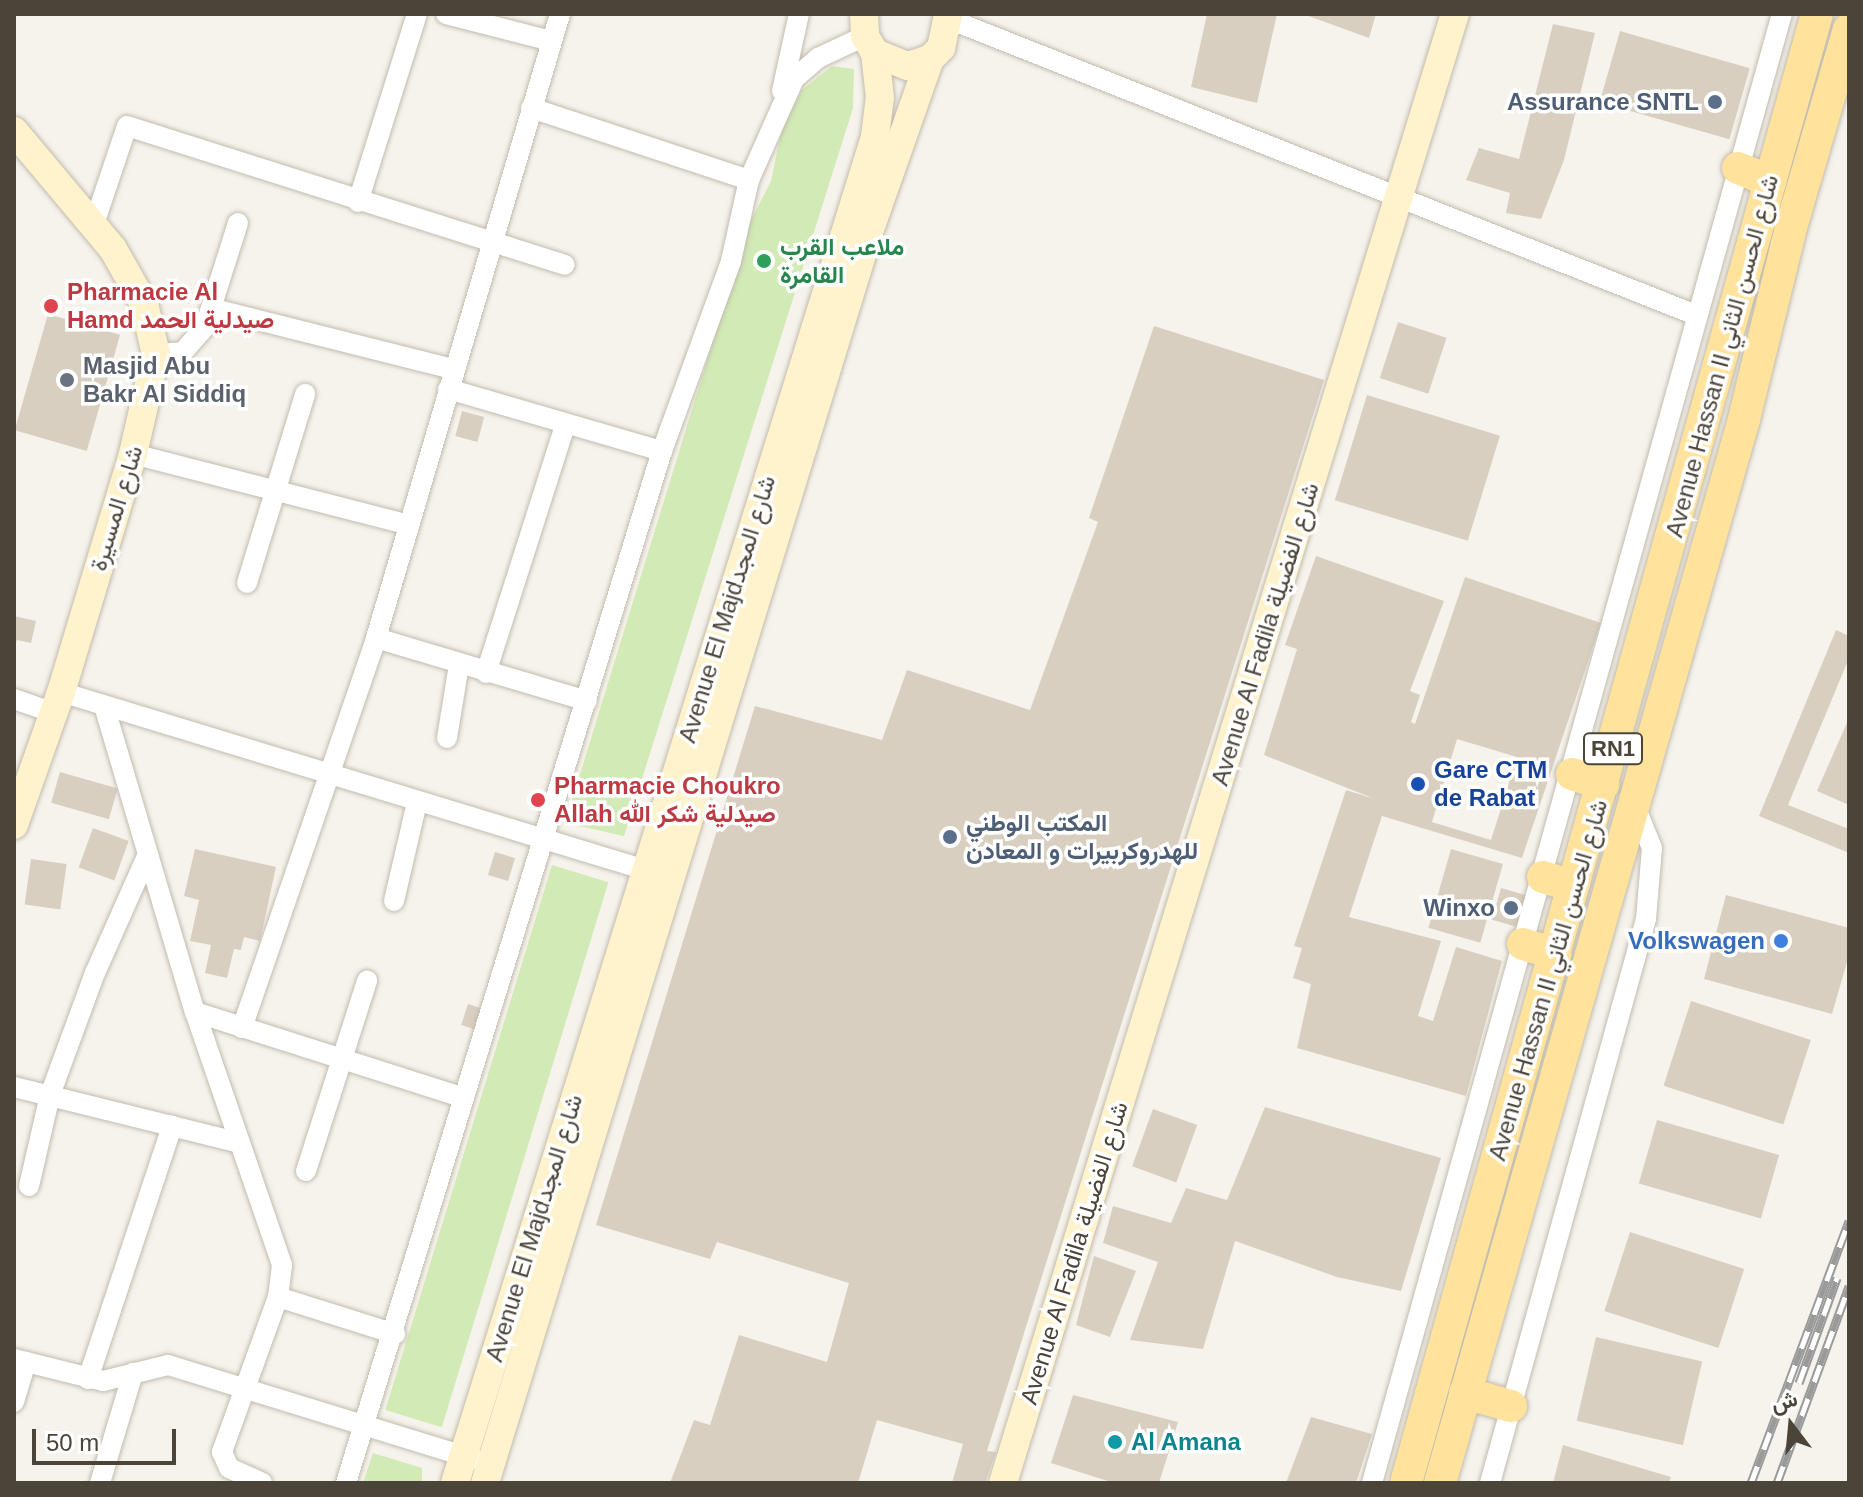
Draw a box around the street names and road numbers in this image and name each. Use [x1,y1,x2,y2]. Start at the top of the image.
street label: Avenue Hassan II شارع الحسن الثاني [1660,172,1784,540]
street label: شارع المسيرة [83,442,149,574]
street label: Avenue El Majdشارع المجد [673,472,781,746]
street label: Avenue Al Fadila شارع الفضيلة [1205,478,1325,790]
road number: RN1 [1581,731,1645,767]
street label: Avenue Hassan II شارع الحسن الثاني [1483,796,1613,1164]
street label: Avenue El Majdشارع المجد [480,1091,588,1365]
street label: Avenue Al Fadila شارع الفضيلة [1014,1097,1134,1409]

